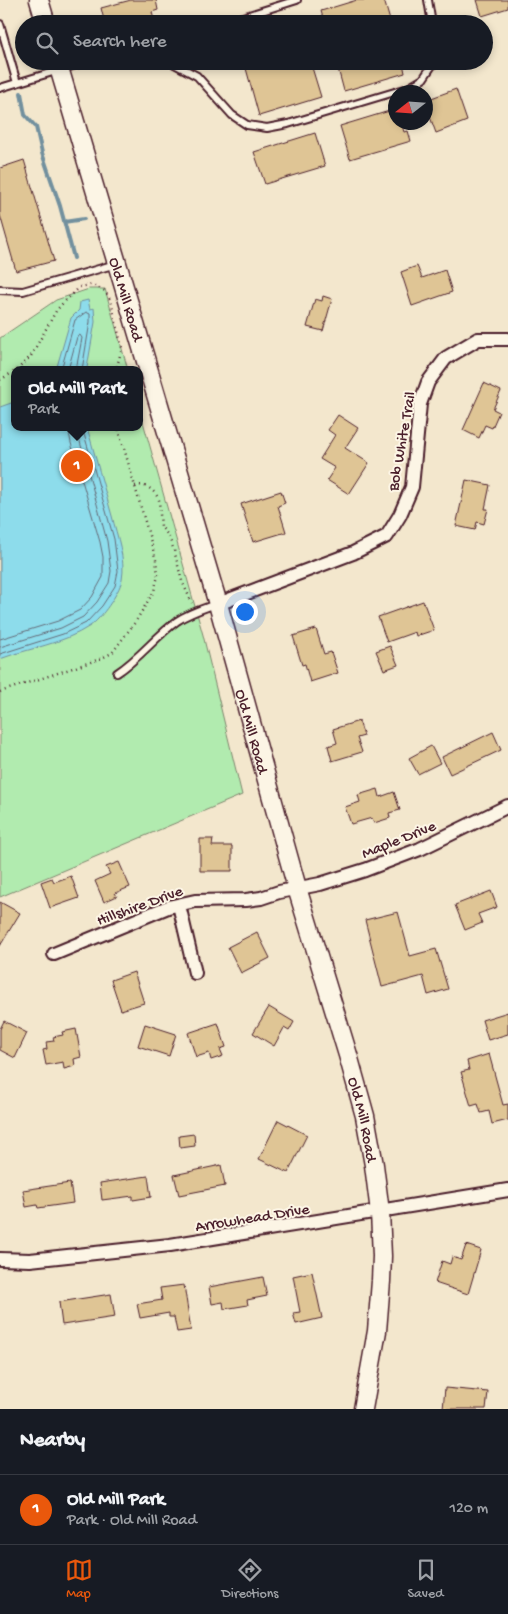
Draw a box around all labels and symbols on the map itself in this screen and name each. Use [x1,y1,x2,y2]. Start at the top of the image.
north arrow [388,85,433,130]
street label: Old Mill Road [103,255,146,346]
street label: Bob White Trail [385,390,422,494]
pin: 1 [61,447,93,485]
your location [232,599,258,625]
street label: Old Mill Road [229,687,271,778]
street label: Maple Drive [359,817,440,865]
street label: Hillshire Drive [95,883,187,932]
street label: Old Mill Road [342,1075,380,1165]
street label: Arrowhead Drive [194,1201,312,1238]

